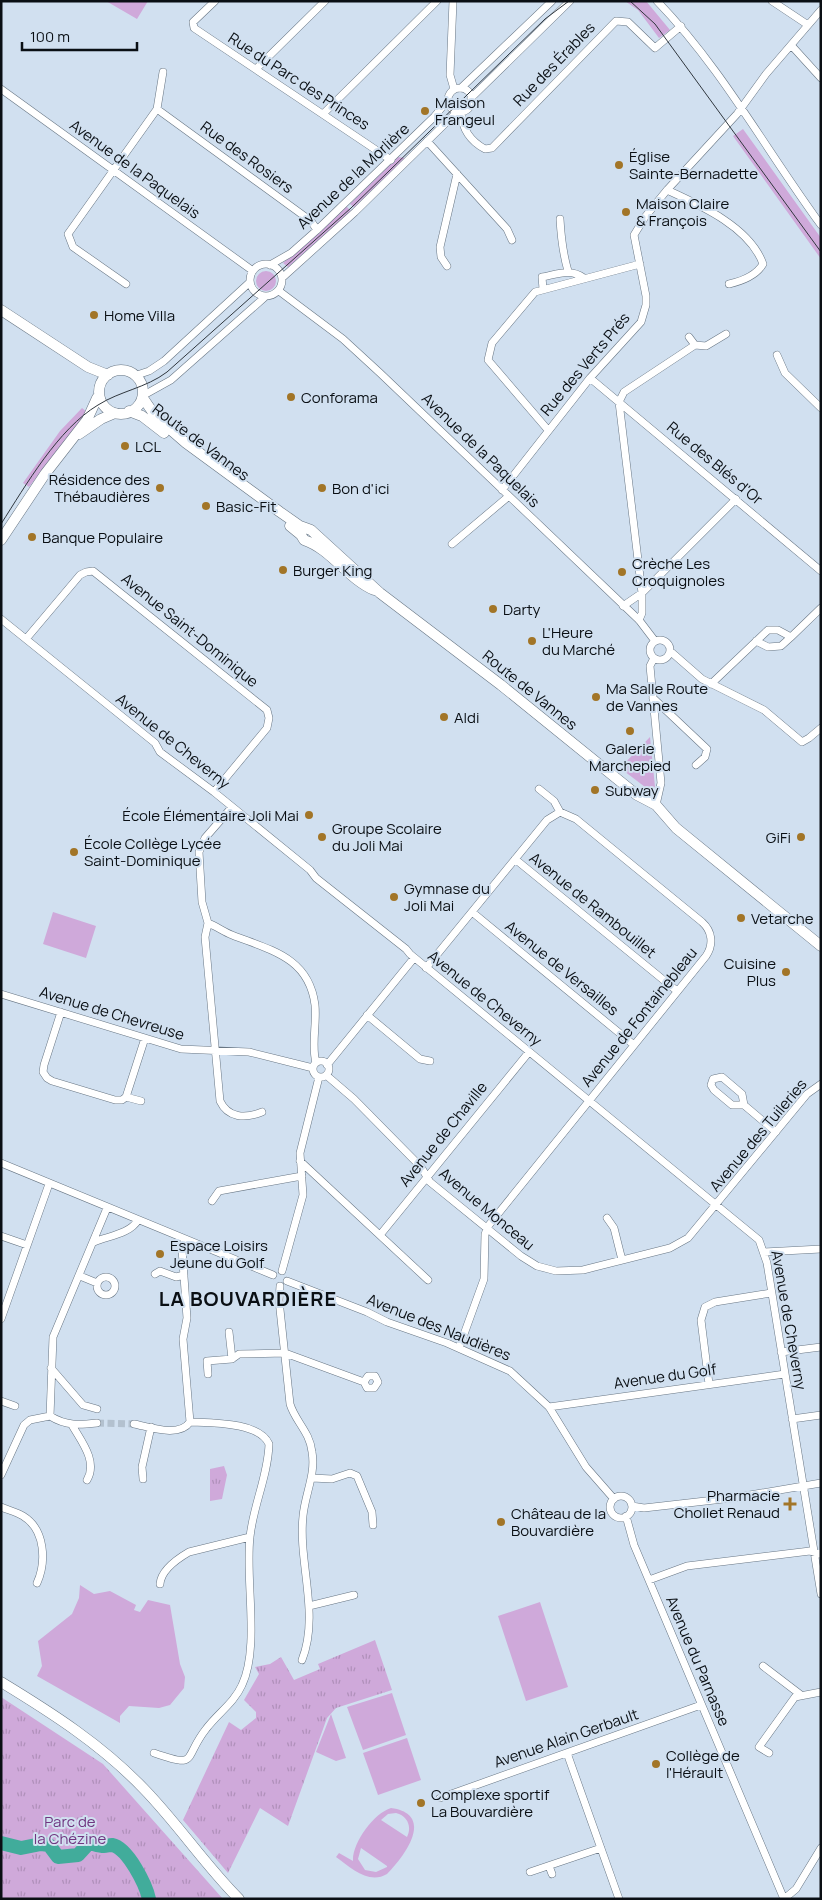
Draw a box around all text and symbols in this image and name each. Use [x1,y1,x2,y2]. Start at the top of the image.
street label: Rue des Érables [508,17,600,111]
scale bar [22,20,138,52]
text: 100 m [30,26,70,47]
street label: Rue du Parc des Princes [224,27,374,135]
place label: Maison Frangeul [435,92,495,130]
marker: Maison Frangeul [419,105,431,117]
street label: Avenue de la Paquelais [65,114,205,224]
street label: Rue des Rosiers [196,116,298,198]
street label: Avenue de la Morlière [292,118,414,234]
place label: Église Sainte-Bernadette [629,146,758,184]
marker: Église Sainte-Bernadette [613,159,625,171]
place label: Maison Claire & François [636,193,729,231]
marker: Maison Claire & François [620,206,632,218]
place label: Home Villa [104,305,175,326]
street label: Rue des Verts Prés [536,308,635,420]
marker: Home Villa [88,309,100,321]
place label: Conforama [301,387,378,408]
street label: Avenue de la Paquelais [417,388,545,512]
marker: Conforama [285,391,297,403]
street label: Route de Vannes [148,399,254,486]
street label: Rue des Blés d'Or [663,417,768,510]
place label: LCL [135,436,161,457]
marker: LCL [119,440,131,452]
place label: Résidence des Thébaudières [49,469,150,507]
place label: Bon d'ici [332,478,390,499]
marker: Résidence des Thébaudières [154,482,166,494]
marker: Bon d'ici [316,482,328,494]
place label: Basic-Fit [216,496,277,517]
marker: Basic-Fit [200,500,212,512]
place label: Banque Populaire [42,527,163,548]
marker: Banque Populaire [26,531,38,543]
place label: Crèche Les Croquignoles [632,553,725,591]
place label: Burger King [293,560,372,581]
marker: Burger King [277,564,289,576]
marker: Crèche Les Croquignoles [616,566,628,578]
street label: Avenue Saint-Dominique [117,568,263,692]
place label: Darty [503,599,541,620]
marker: Darty [487,603,499,615]
place label: L'Heure du Marché [542,622,615,660]
marker: L'Heure du Marché [526,635,538,647]
street label: Route de Vannes [478,645,582,735]
place label: Ma Salle Route de Vannes [606,678,708,716]
street label: Avenue de Cheverny [112,688,235,794]
marker: Ma Salle Route de Vannes [590,691,602,703]
place label: Aldi [454,707,479,728]
marker: Aldi [438,711,450,723]
marker: Galerie Marchepied [624,725,636,737]
place label: Galerie Marchepied [589,738,671,776]
place label: Subway [605,780,659,801]
marker: Subway [589,784,601,796]
place label: École Élémentaire Joli Mai [122,805,299,826]
marker: École Élémentaire Joli Mai [303,809,315,821]
place label: Groupe Scolaire du Joli Mai [332,818,442,856]
place label: GiFi [766,827,791,848]
marker: Groupe Scolaire du Joli Mai [316,831,328,843]
marker: GiFi [795,831,807,843]
place label: École Collège Lycée Saint-Dominique [84,833,221,871]
marker: École Collège Lycée Saint-Dominique [68,846,80,858]
street label: Avenue de Rambouillet [525,847,661,963]
place label: Gymnase du Joli Mai [404,878,490,916]
marker: Gymnase du Joli Mai [388,891,400,903]
place label: Vetarche [751,908,814,929]
marker: Vetarche [735,912,747,924]
street label: Avenue de Versailles [501,916,623,1020]
street label: Avenue de Fontainebleau [576,943,702,1091]
street label: Avenue de Cheverny [424,945,547,1051]
place label: Cuisine Plus [724,953,776,991]
marker: Cuisine Plus [780,966,792,978]
street label: Avenue de Chevreuse [37,981,187,1045]
street label: Avenue des Tuileries [705,1074,812,1196]
street label: Avenue de Chaville [394,1077,492,1191]
street label: Avenue Monceau [435,1163,539,1255]
place label: Espace Loisirs Jeune du Golf [170,1235,268,1273]
marker: Espace Loisirs Jeune du Golf [154,1248,166,1260]
street label: Avenue de Cheverny [766,1249,812,1391]
district label: LA BOUVARDIÈRE [159,1285,337,1312]
street label: Avenue des Naudières [364,1289,514,1366]
street label: Avenue du Golf [612,1358,718,1394]
place label: Pharmacie Chollet Renaud [674,1485,780,1523]
marker: Pharmacie Chollet Renaud [784,1498,796,1510]
place label: Château de la Bouvardière [511,1503,606,1541]
marker: Château de la Bouvardière [495,1516,507,1528]
street label: Avenue du Parnasse [661,1593,735,1729]
street label: Avenue Alain Gerbault [491,1703,641,1773]
place label: Collège de l'Hérault [666,1745,740,1783]
marker: Collège de l'Hérault [650,1758,662,1770]
place label: Complexe sportif La Bouvardière [431,1784,550,1822]
marker: Complexe sportif La Bouvardière [415,1797,427,1809]
park label: Parc de la Chézine [34,1811,106,1849]

